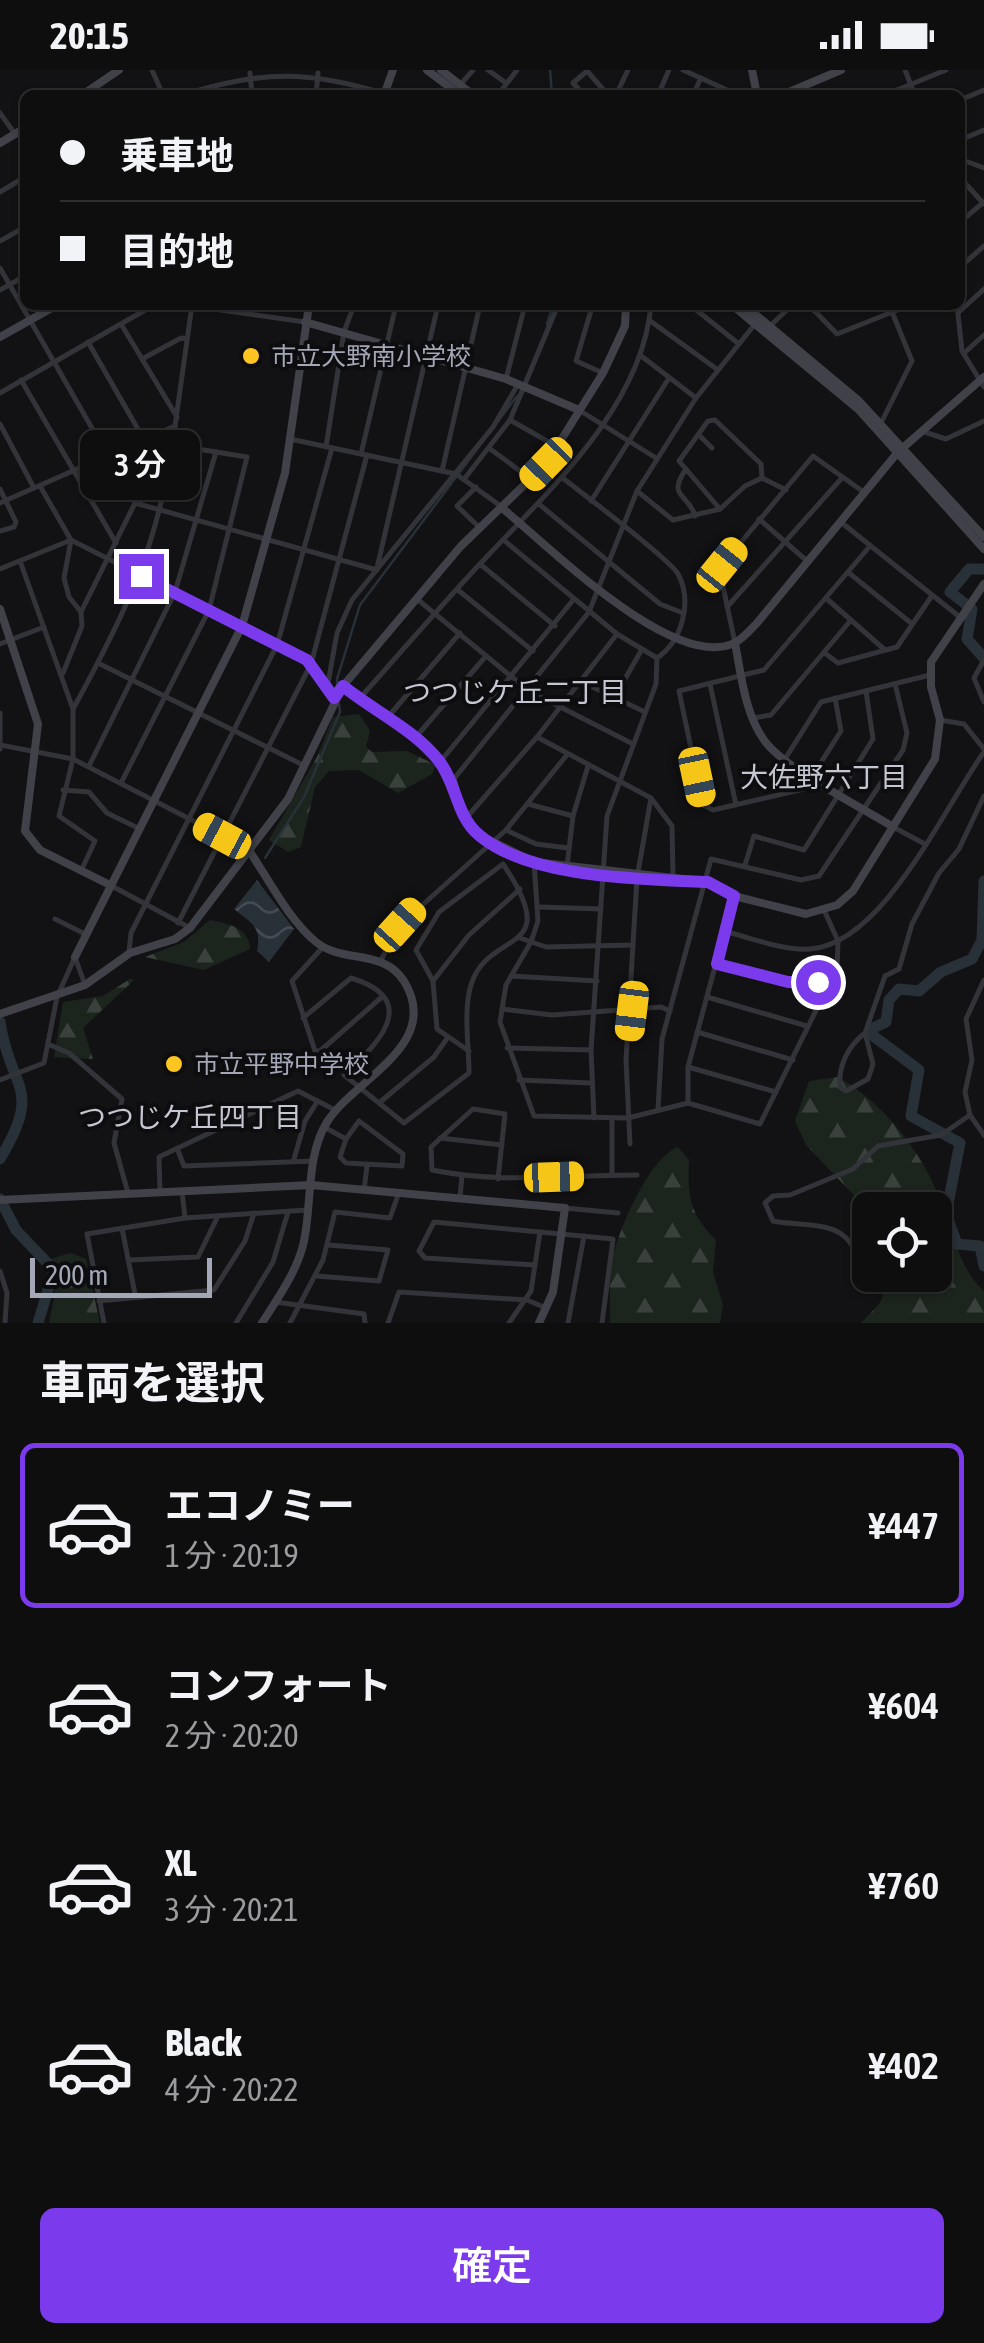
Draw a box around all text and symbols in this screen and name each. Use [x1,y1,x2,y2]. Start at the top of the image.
text: 20:15 [50,14,129,57]
text: 乗車地 [120,134,234,177]
text: 目的地 [120,230,234,273]
place label: 市立大野南小学校 [271,342,471,370]
marker: 市立大野南小学校 [240,345,262,367]
callout: 3 分 [81,431,201,501]
car [514,432,578,496]
text: 3 分 [114,446,166,483]
car [691,532,753,598]
route end [119,554,164,599]
district label: つつじケ丘二丁目 [403,676,627,708]
car [676,745,718,809]
district label: 大佐野六丁目 [740,761,908,793]
car [188,809,256,863]
car [369,893,431,957]
route start [796,960,841,1005]
car [613,979,651,1043]
place label: 市立平野中学校 [194,1050,369,1078]
marker: 市立平野中学校 [163,1053,185,1075]
district label: つつじケ丘四丁目 [78,1101,302,1133]
car [523,1161,585,1193]
map controls [852,1192,952,1292]
button: locate [852,1192,952,1292]
scale bar [30,1253,212,1298]
text: 200 m [45,1259,108,1291]
text: 車両を選択 [40,1357,265,1409]
icon: car [45,1481,135,1571]
text: エコノミー [165,1484,355,1527]
text: ¥447 [869,1504,939,1547]
text: 1 分 · 20:19 [165,1537,299,1574]
icon: car [45,1661,135,1751]
text: コンフォート [165,1664,392,1707]
text: ¥604 [869,1684,939,1727]
text: 2 分 · 20:20 [165,1717,299,1754]
icon: car [45,1841,135,1931]
text: XL [165,1841,197,1884]
text: ¥760 [869,1864,939,1907]
text: 3 分 · 20:21 [165,1891,299,1928]
icon: car [45,2021,135,2111]
text: Black [165,2021,242,2064]
text: ¥402 [869,2044,939,2087]
text: 4 分 · 20:22 [165,2071,299,2108]
button: 確定 [40,2208,944,2323]

